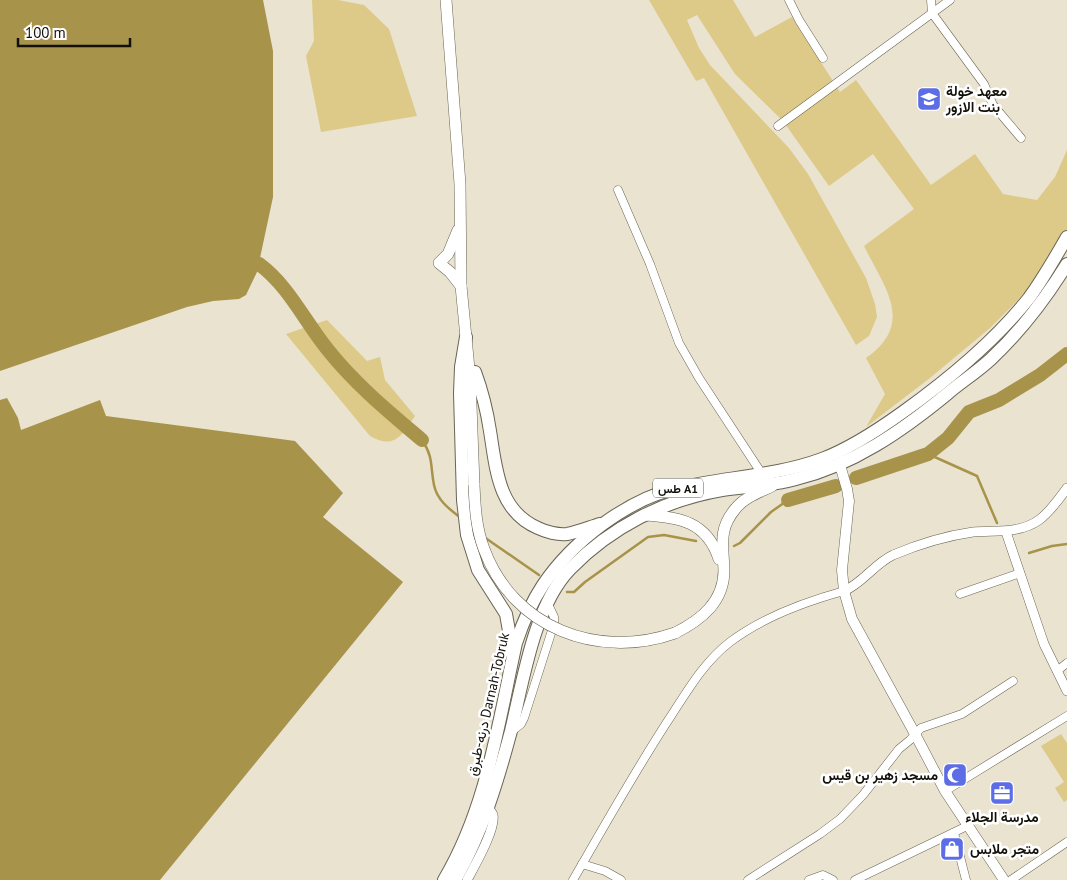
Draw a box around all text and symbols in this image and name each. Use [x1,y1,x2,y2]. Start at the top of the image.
scale bar [18,15,130,47]
text: 100 m [25,23,66,42]
place label: معهد خولة بنت الازور [945,82,1008,116]
school or university icon: معهد خولة بنت الازور [916,86,942,112]
road number: طس A1 [653,478,703,498]
street label: درنه-طبرق Darnah-Tobruk [463,630,513,777]
mosque icon: مسجد زهير بن قيس [942,762,968,788]
place label: مسجد زهير بن قيس [822,766,938,784]
office icon: مدرسة الجلاء [989,780,1015,806]
place label: مدرسة الجلاء [965,808,1039,826]
shop icon: متجر ملابس [939,836,965,862]
place label: متجر ملابس [970,840,1040,858]

